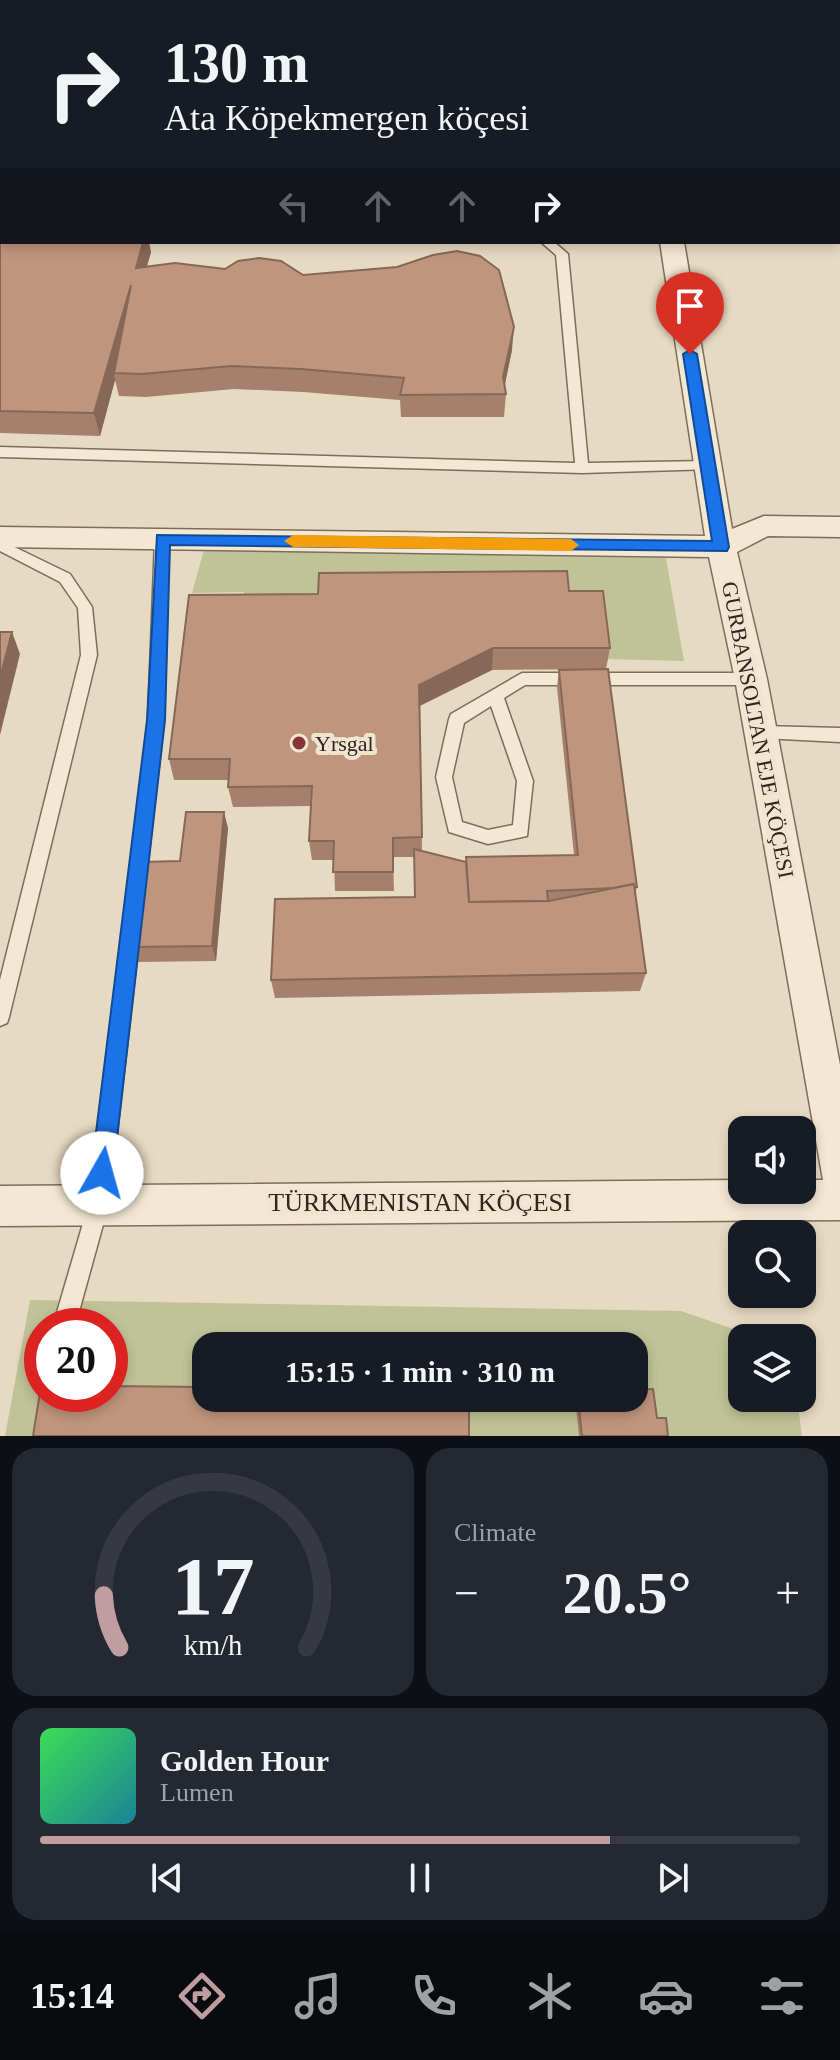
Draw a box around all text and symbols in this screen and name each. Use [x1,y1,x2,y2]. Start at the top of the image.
icon: right [32,32,136,136]
text: 130 m [164,32,309,94]
text: Ata Köpekmergen köçesi [164,98,529,138]
icon: left [272,184,316,228]
icon: ahead [356,184,400,228]
icon: ahead [440,184,484,228]
icon: right [524,184,568,228]
pin [656,272,724,354]
icon: arrive [668,284,712,328]
street label: GURBANSOLTAN EJE KÖÇESI [717,579,799,881]
place label: Yrsgal [315,731,374,756]
marker: Yrsgal [290,734,308,752]
map controls [728,1116,816,1412]
button: sound [728,1116,816,1204]
position arrow [60,1131,144,1215]
street label: TÜRKMENISTAN KÖÇESI [268,1188,572,1217]
button: search [728,1220,816,1308]
speed limit sign: 20 [24,1308,128,1412]
button: layers [728,1324,816,1412]
text: 15:15 · 1 min · 310 m [285,1355,555,1388]
text: Climate [454,1518,536,1547]
text: 17 [171,1540,255,1632]
text: 20.5° [563,1560,692,1626]
text: − [454,1569,479,1618]
text: + [775,1569,800,1618]
text: km/h [184,1630,242,1661]
text: Golden Hour [160,1744,329,1777]
text: Lumen [160,1778,234,1807]
icon: previous [145,1856,189,1900]
icon: pause [398,1856,442,1900]
icon: next [651,1856,695,1900]
icon: directions [174,1968,230,2024]
icon: music [290,1968,346,2024]
icon: phone [406,1968,462,2024]
icon: climate [522,1968,578,2024]
icon: car [638,1968,694,2024]
icon: filters [754,1968,810,2024]
text: 15:14 [30,1976,114,2016]

